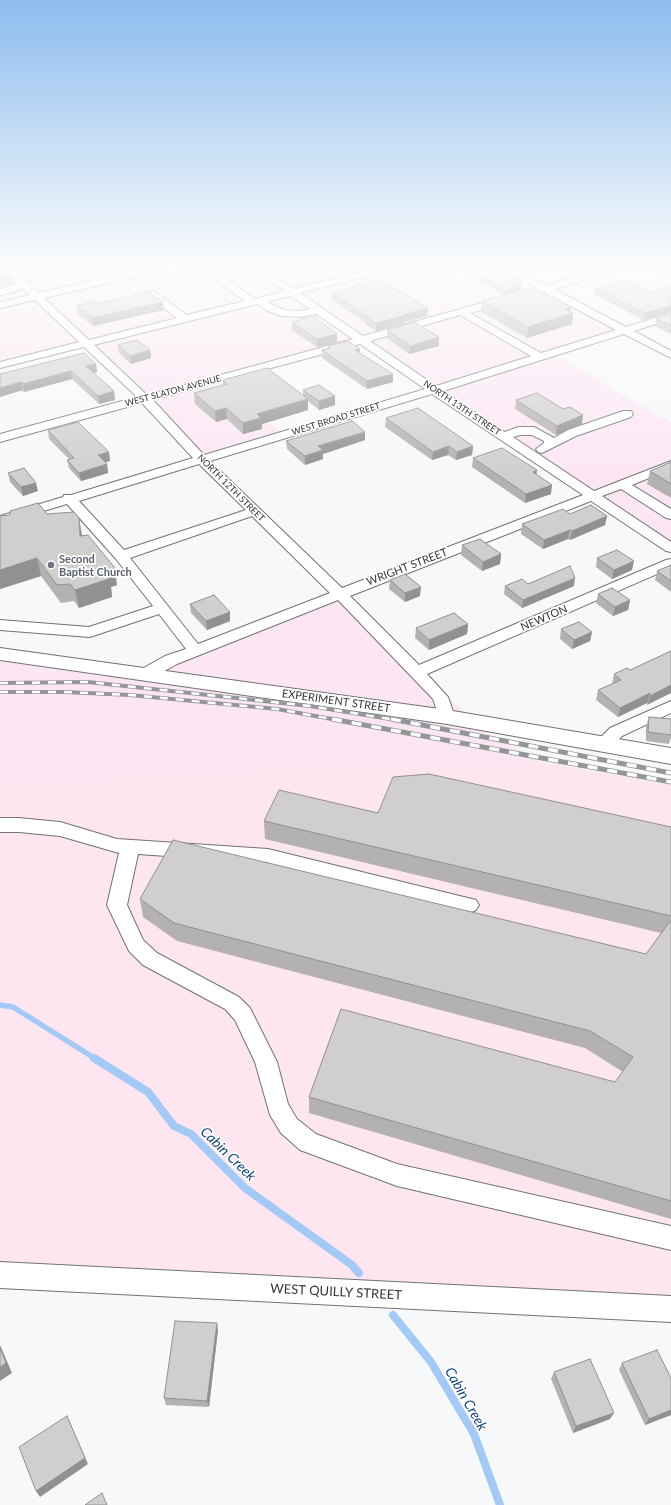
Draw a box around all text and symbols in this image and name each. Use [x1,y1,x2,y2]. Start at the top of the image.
street label: WEST SLATON AVENUE [124,373,222,409]
street label: NORTH 13TH STREET [421,378,503,438]
street label: WEST BROAD STREET [290,400,382,438]
street label: NORTH 12TH STREET [195,452,267,524]
street label: WRIGHT STREET [365,545,449,589]
place label: Second Baptist Church [59,552,132,578]
marker: Second Baptist Church [46,560,56,570]
street label: NEWTON [519,602,569,634]
street label: EXPERIMENT STREET [281,687,391,715]
water label: Cabin Creek [197,1124,259,1184]
street label: WEST QUILLY STREET [270,1281,402,1303]
water label: Cabin Creek [441,1364,491,1434]

